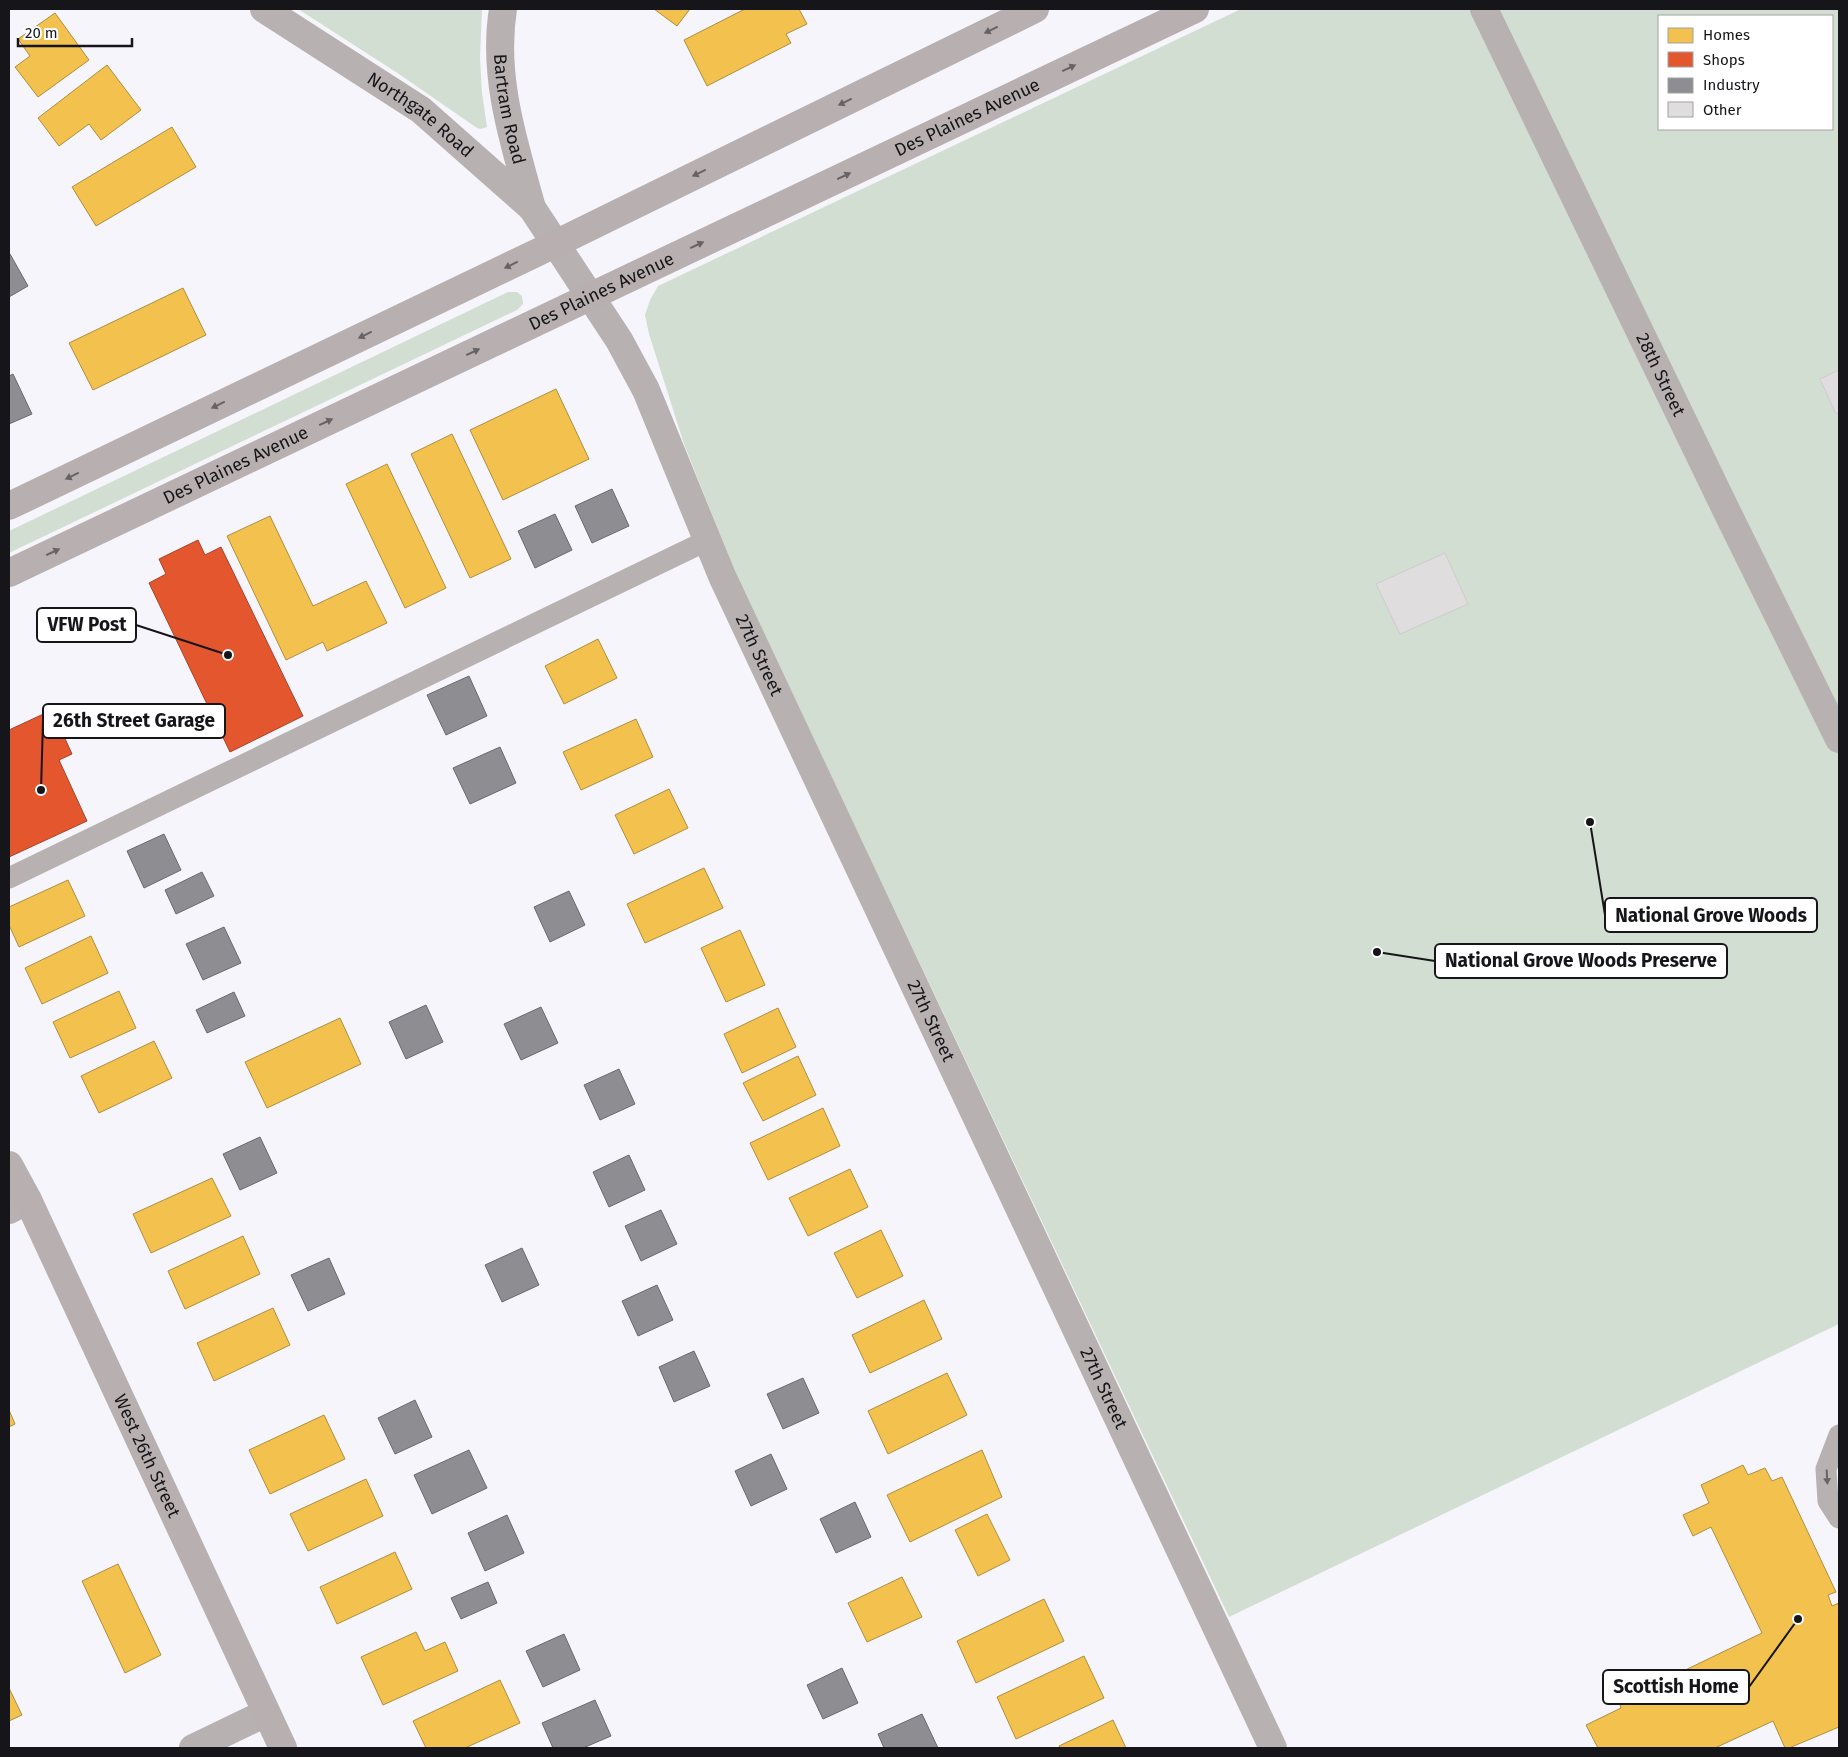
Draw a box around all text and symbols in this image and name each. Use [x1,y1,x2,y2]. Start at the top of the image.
scale bar [18,15,131,47]
legend [1658,15,1833,130]
text: 20 m [25,24,58,42]
one-way arrow [984,26,998,34]
text: Homes [1703,26,1750,44]
text: Shops [1703,51,1745,69]
street label: Bartram Road [489,53,530,167]
one-way arrow [1062,64,1077,73]
street label: Northgate Road [363,67,478,162]
street label: Des Plaines Avenue [891,73,1043,161]
text: Industry [1703,76,1760,94]
one-way arrow [838,98,852,106]
text: Other [1703,101,1742,119]
one-way arrow [692,169,706,177]
one-way arrow [837,171,851,179]
one-way arrow [690,241,704,249]
street label: Des Plaines Avenue [525,247,678,335]
one-way arrow [504,261,518,269]
street label: 28th Street [1631,329,1690,420]
one-way arrow [358,331,372,339]
one-way arrow [466,348,480,356]
one-way arrow [211,402,225,410]
one-way arrow [319,417,333,425]
street label: Des Plaines Avenue [159,421,312,509]
one-way arrow [65,472,79,480]
one-way arrow [46,547,60,555]
callout: VFW Post [37,608,136,642]
street label: 27th Street [731,611,788,700]
text: VFW Post [46,613,127,636]
callout: 26th Street Garage [43,704,225,738]
text: 26th Street Garage [53,709,215,732]
callout: National Grove Woods [1605,898,1817,932]
text: National Grove Woods [1615,904,1807,927]
callout: National Grove Woods Preserve [1435,944,1727,978]
text: National Grove Woods Preserve [1445,949,1717,972]
street label: 27th Street [903,976,960,1065]
street label: 27th Street [1075,1344,1133,1433]
street label: West 26th Street [109,1391,185,1521]
one-way arrow [1823,1469,1831,1485]
callout: Scottish Home [1603,1670,1749,1704]
text: Scottish Home [1613,1675,1739,1698]

